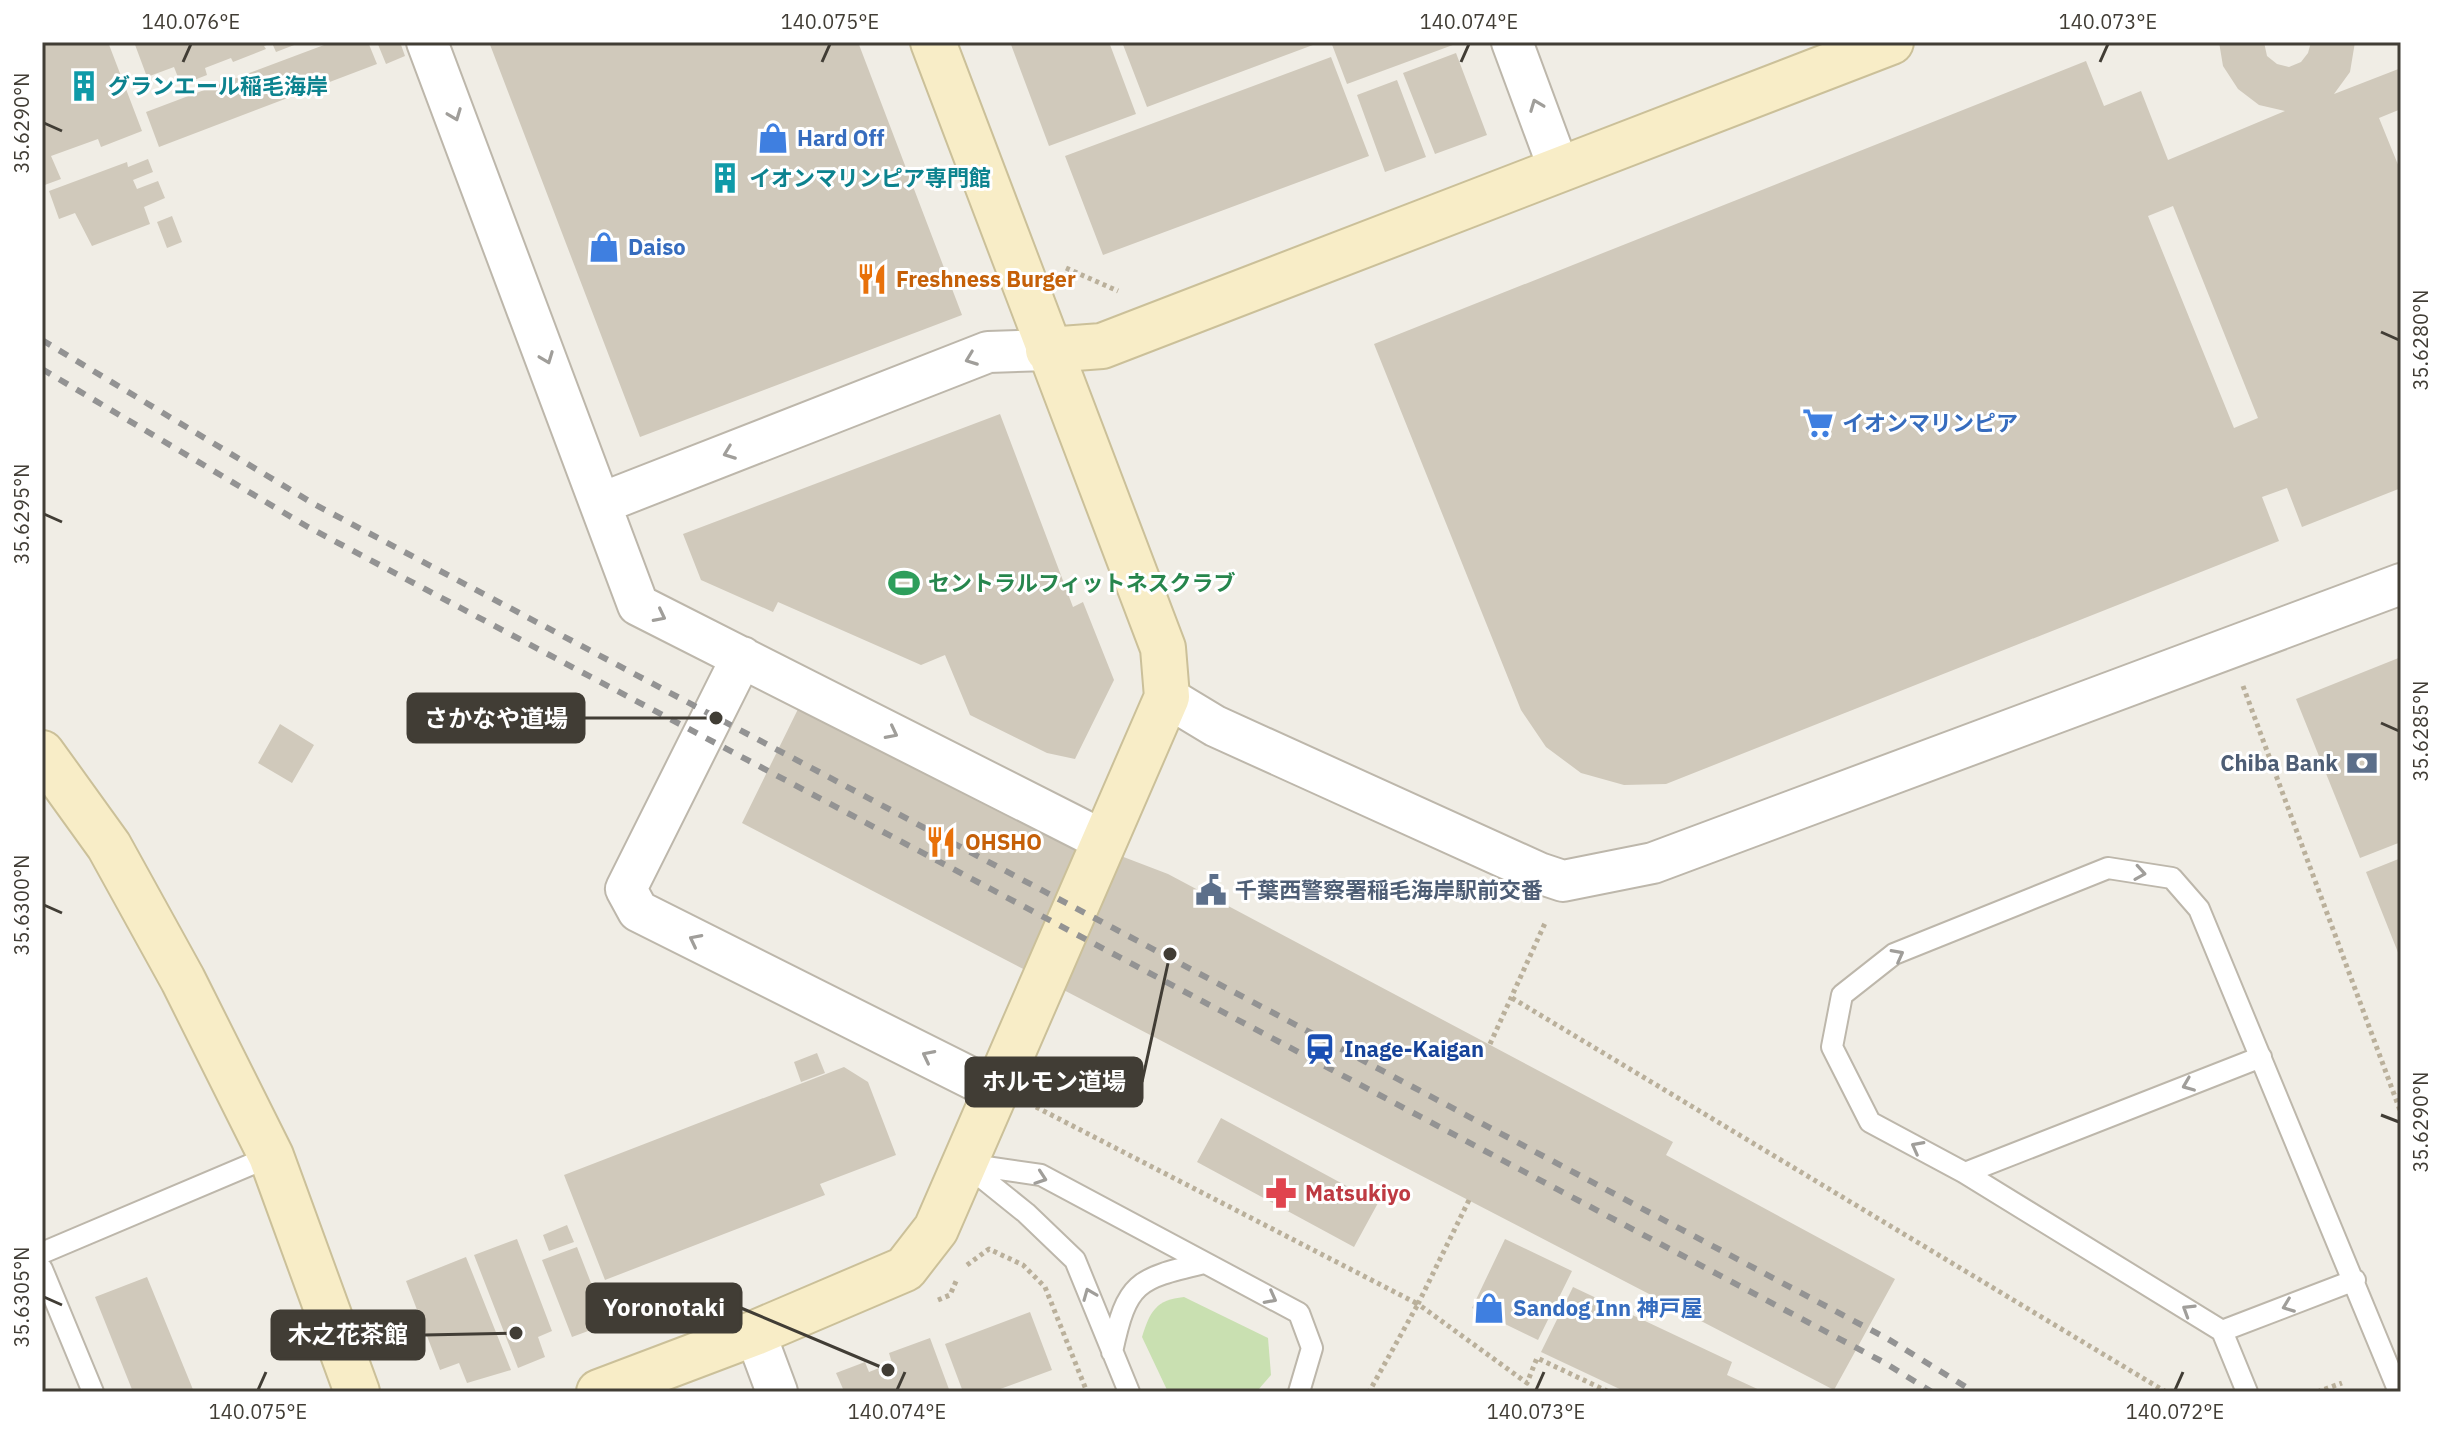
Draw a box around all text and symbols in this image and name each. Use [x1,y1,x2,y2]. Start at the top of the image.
text: 140.076°E [142,8,240,35]
text: 140.075°E [781,8,879,35]
text: 140.074°E [1420,8,1518,35]
text: 140.073°E [2059,8,2157,35]
building icon: グランエール稲毛海岸 [67,69,101,103]
place label: グランエール稲毛海岸 [108,71,328,100]
text: 35.6290°N [8,73,35,173]
one-way arrow [1529,99,1545,113]
one-way arrow [445,107,462,121]
shop icon: Hard Off [756,121,790,155]
place label: Hard Off [797,123,885,152]
building icon: イオンマリンピア専門館 [708,161,742,195]
place label: イオンマリンピア専門館 [749,163,991,192]
shop icon: Daiso [587,230,621,264]
place label: Daiso [628,232,686,261]
restaurant icon: Freshness Burger [855,262,889,296]
place label: Freshness Burger [896,264,1076,293]
text: 35.6280°N [2407,290,2434,390]
one-way arrow [965,349,979,365]
one-way arrow [537,350,554,364]
supermarket icon: イオンマリンピア [1801,406,1835,440]
place label: イオンマリンピア [1842,408,2018,437]
one-way arrow [723,443,737,460]
text: 35.6295°N [8,464,35,564]
sports icon: セントラルフィットネスクラブ [887,566,921,600]
place label: セントラルフィットネスクラブ [928,568,1236,597]
one-way arrow [652,606,667,622]
text: 35.6285°N [2407,681,2434,781]
callout: さかなや道場 [408,694,584,742]
text: さかなや道場 [424,702,568,734]
one-way arrow [884,724,899,739]
bank icon: Chiba Bank [2345,746,2379,780]
place label: Chiba Bank [2220,748,2338,777]
restaurant icon: OHSHO [924,825,958,859]
place label: OHSHO [965,827,1042,856]
text: 35.6300°N [8,855,35,955]
one-way arrow [2133,864,2147,881]
public building icon: 千葉西警察署稲毛海岸駅前交番 [1194,873,1228,907]
place label: 千葉西警察署稲毛海岸駅前交番 [1235,875,1543,904]
one-way arrow [689,934,704,949]
one-way arrow [1890,949,1904,964]
station icon: Inage-Kaigan [1303,1032,1337,1066]
place label: Inage-Kaigan [1344,1034,1484,1063]
one-way arrow [921,1050,936,1066]
callout: ホルモン道場 [966,1058,1142,1106]
text: ホルモン道場 [982,1065,1126,1097]
text: 35.6290°N [2407,1072,2434,1172]
one-way arrow [2182,1075,2196,1092]
one-way arrow [1910,1142,1925,1157]
one-way arrow [1033,1168,1047,1184]
pharmacy icon: Matsukiyo [1264,1176,1298,1210]
place label: Matsukiyo [1305,1178,1411,1207]
text: 35.6305°N [8,1247,35,1347]
callout: Yoronotaki [587,1284,741,1332]
one-way arrow [1082,1288,1099,1302]
one-way arrow [1262,1288,1277,1304]
text: Yoronotaki [603,1291,725,1323]
shop icon: Sandog Inn 神戸屋 [1472,1291,1506,1325]
place label: Sandog Inn 神戸屋 [1513,1293,1702,1322]
one-way arrow [2282,1296,2296,1313]
one-way arrow [2182,1305,2196,1320]
callout: 木之花茶館 [272,1311,424,1359]
text: 木之花茶館 [288,1318,408,1350]
text: 140.075°E [209,1398,307,1425]
text: 140.074°E [848,1398,946,1425]
text: 140.073°E [1487,1398,1585,1425]
text: 140.072°E [2126,1398,2224,1425]

